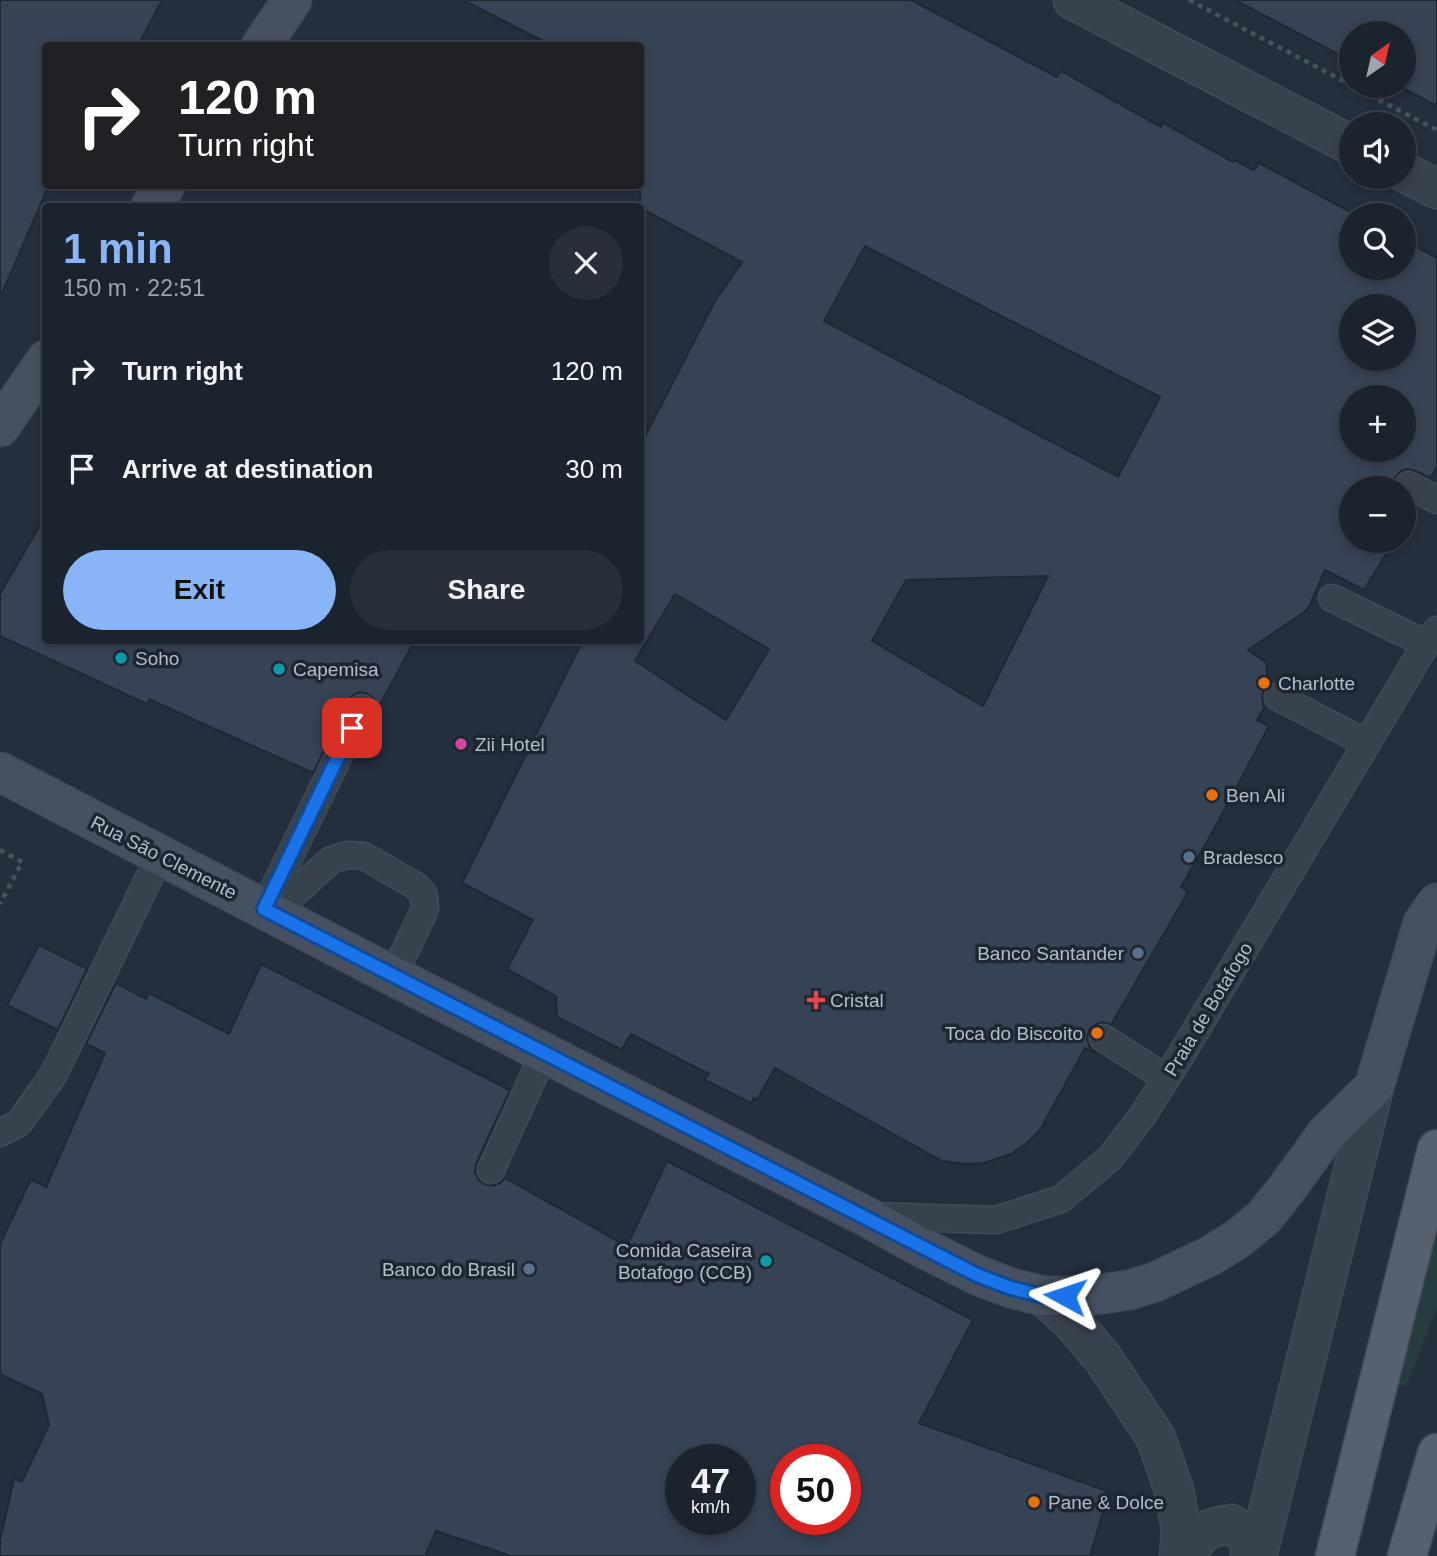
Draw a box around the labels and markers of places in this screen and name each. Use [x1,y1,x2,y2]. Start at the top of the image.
place label: Soho [135,648,179,669]
marker: Soho [113,650,129,666]
place label: Capemisa [293,659,379,680]
marker: Capemisa [271,661,287,677]
place label: Charlotte [1278,673,1355,694]
marker: Charlotte [1256,675,1272,691]
pin [322,698,382,758]
place label: Zii Hotel [475,734,545,755]
marker: Zii Hotel [453,736,469,752]
place label: Ben Ali [1226,785,1285,806]
marker: Ben Ali [1204,787,1220,803]
place label: Bradesco [1203,847,1283,868]
marker: Bradesco [1181,849,1197,865]
place label: Banco Santander [977,943,1125,964]
marker: Banco Santander [1130,945,1146,961]
place label: Cristal [830,990,884,1011]
marker: Cristal [808,992,824,1008]
place label: Toca do Biscoito [945,1023,1083,1044]
marker: Toca do Biscoito [1089,1025,1105,1041]
place label: Comida Caseira Botafogo (CCB) [616,1240,752,1283]
marker: Comida Caseira Botafogo (CCB) [758,1253,774,1269]
place label: Banco do Brasil [382,1259,515,1280]
marker: Banco do Brasil [521,1261,537,1277]
place label: Pane & Dolce [1048,1492,1164,1513]
marker: Pane & Dolce [1026,1494,1042,1510]

